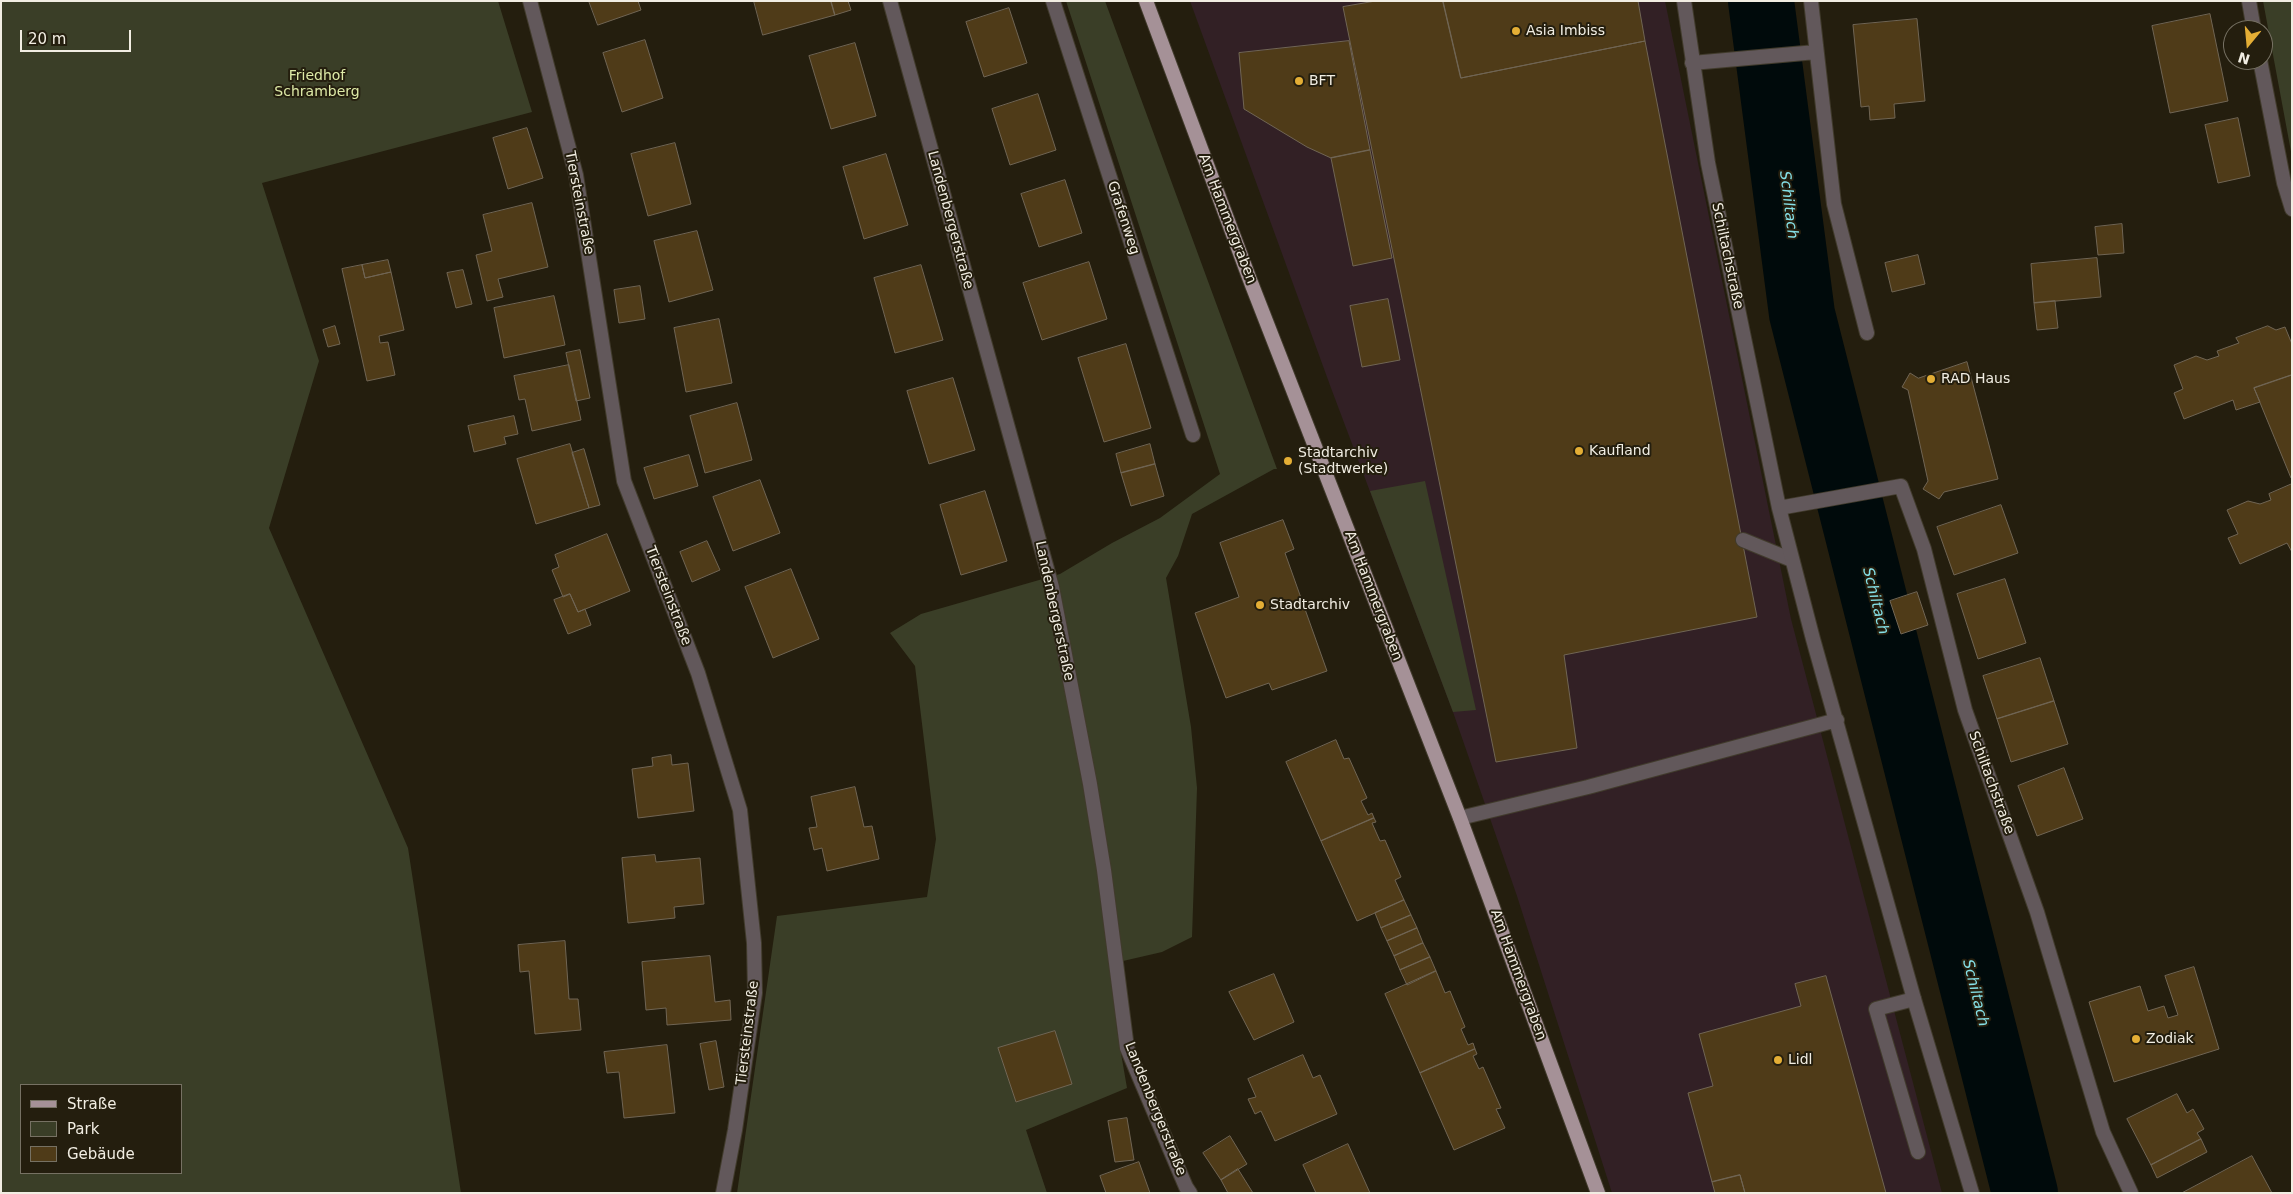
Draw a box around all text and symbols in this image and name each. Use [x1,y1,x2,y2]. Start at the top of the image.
scale bar [22,20,134,52]
north arrow [2223,20,2273,70]
place label: Asia Imbiss [1526,23,1605,39]
marker: Asia Imbiss [1510,25,1522,37]
text: 20 m [28,30,66,48]
text: N [2236,49,2252,68]
park label: Friedhof Schramberg [274,68,360,100]
place label: BFT [1309,73,1335,89]
marker: BFT [1293,75,1305,87]
street label: Landenbergerstraße [923,149,977,291]
street label: Tiersteinstraße [561,150,597,256]
street label: Am Hammergraben [1194,152,1260,286]
water label: Schiltach [1775,170,1801,240]
street label: Grafenweg [1103,179,1143,257]
street label: Schiltachstraße [1708,201,1746,311]
place label: RAD Haus [1941,371,2010,387]
marker: RAD Haus [1925,373,1937,385]
place label: Kaufland [1589,443,1651,459]
place label: Stadtarchiv (Stadtwerke) [1298,445,1388,478]
marker: Kaufland [1573,445,1585,457]
marker: Stadtarchiv (Stadtwerke) [1282,455,1294,467]
street label: Am Hammergraben [1340,529,1406,663]
street label: Landenbergerstraße [1031,540,1077,682]
street label: Tiersteinstraße [641,544,695,648]
water label: Schiltach [1858,566,1892,636]
place label: Stadtarchiv [1270,597,1350,613]
marker: Stadtarchiv [1254,599,1266,611]
street label: Schiltachstraße [1965,729,2017,837]
street label: Am Hammergraben [1487,907,1549,1043]
water label: Schiltach [1958,958,1992,1028]
street label: Tiersteinstraße [733,980,763,1086]
place label: Zodiak [2146,1031,2194,1047]
marker: Zodiak [2130,1033,2142,1045]
street label: Landenbergerstraße [1121,1040,1189,1178]
place label: Lidl [1788,1052,1812,1068]
marker: Lidl [1772,1054,1784,1066]
legend [20,1084,182,1174]
text: Straße [67,1095,116,1113]
text: Park [67,1120,99,1138]
text: Gebäude [67,1145,135,1163]

